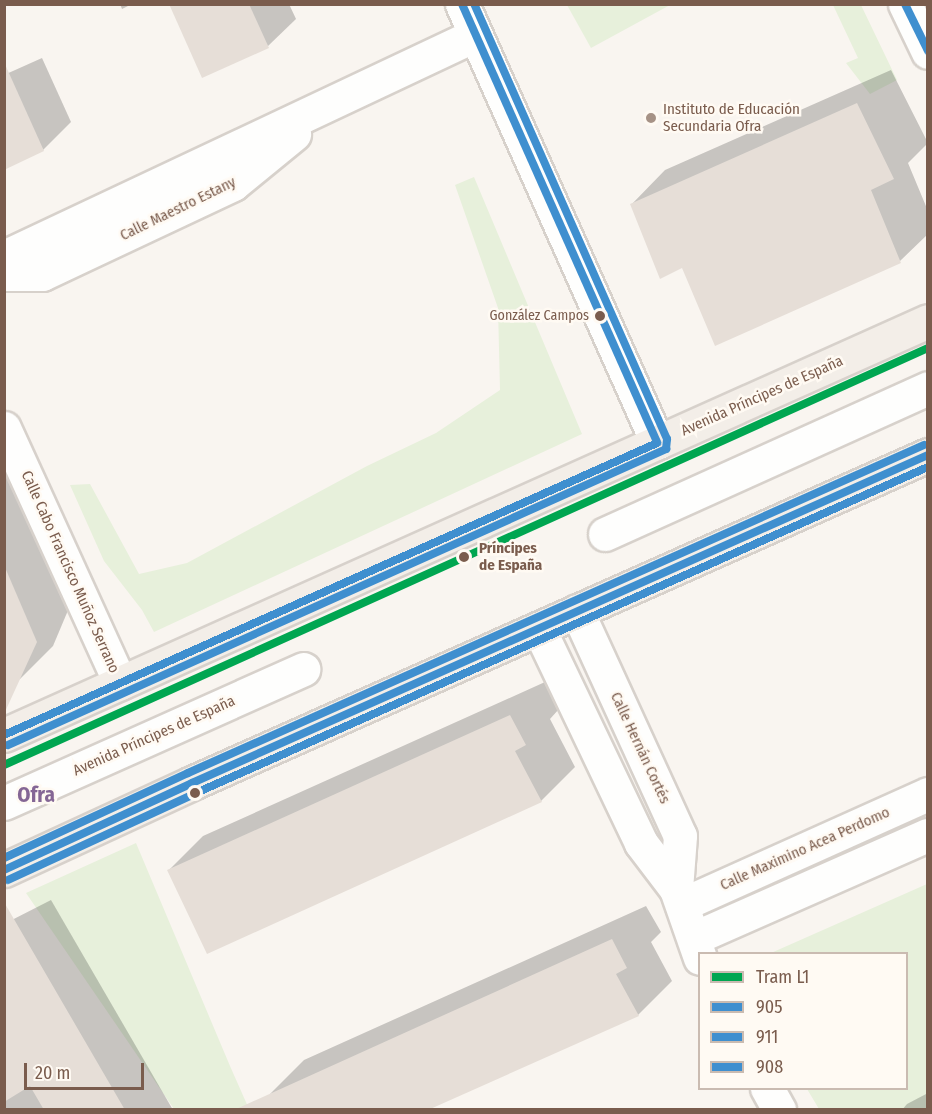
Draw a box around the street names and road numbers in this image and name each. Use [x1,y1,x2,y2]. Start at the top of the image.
street label: Calle Maestro Estany [117,173,239,245]
street label: Avenida Príncipes de España [678,352,846,440]
street label: Calle Cabo Francisco Muñoz Serrano [17,468,123,676]
street label: Calle Hernán Cortés [606,689,674,807]
street label: Avenida Príncipes de España [70,692,238,780]
street label: Calle Maximino Acea Perdomo [717,803,893,895]

